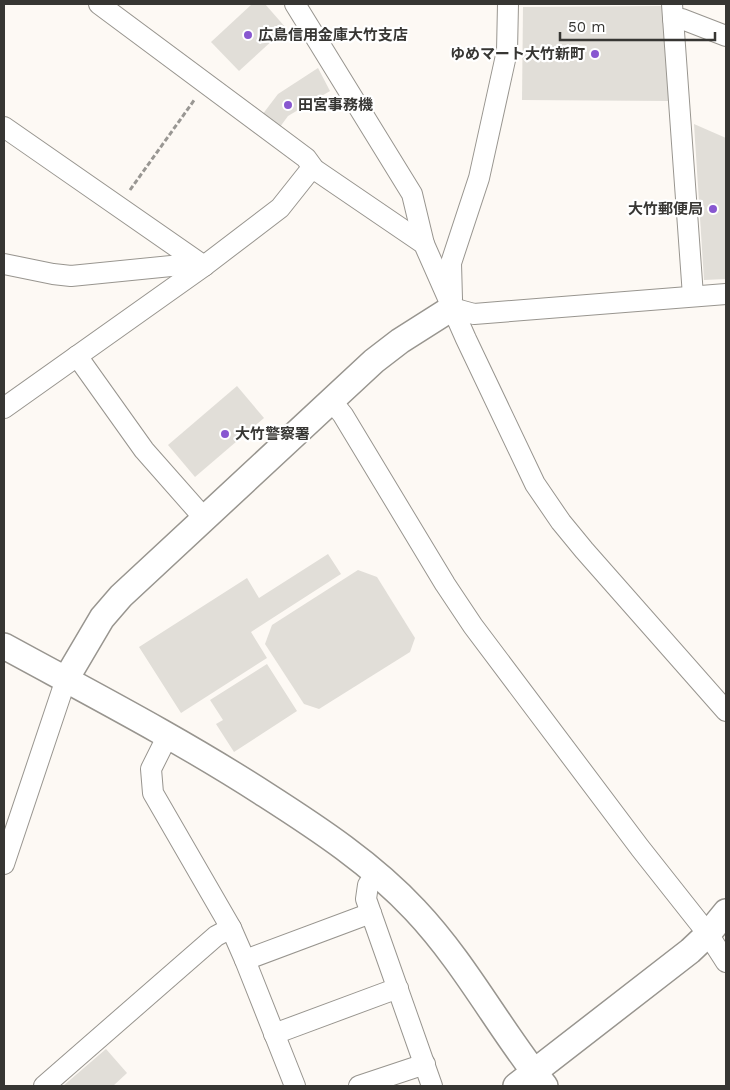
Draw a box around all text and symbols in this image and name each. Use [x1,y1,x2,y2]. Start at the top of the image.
scale bar [560,10,715,42]
text: 50 m [568,18,605,36]
place label: 広島信用金庫大竹支店 [258,26,408,44]
marker: 広島信用金庫大竹支店 [242,29,254,41]
place label: ゆめマート大竹新町 [450,45,585,63]
marker: ゆめマート大竹新町 [589,48,601,60]
place label: 田宮事務機 [298,96,373,114]
marker: 田宮事務機 [282,99,294,111]
place label: 大竹郵便局 [628,200,703,218]
marker: 大竹郵便局 [707,203,719,215]
place label: 大竹警察署 [235,425,310,443]
marker: 大竹警察署 [219,428,231,440]

